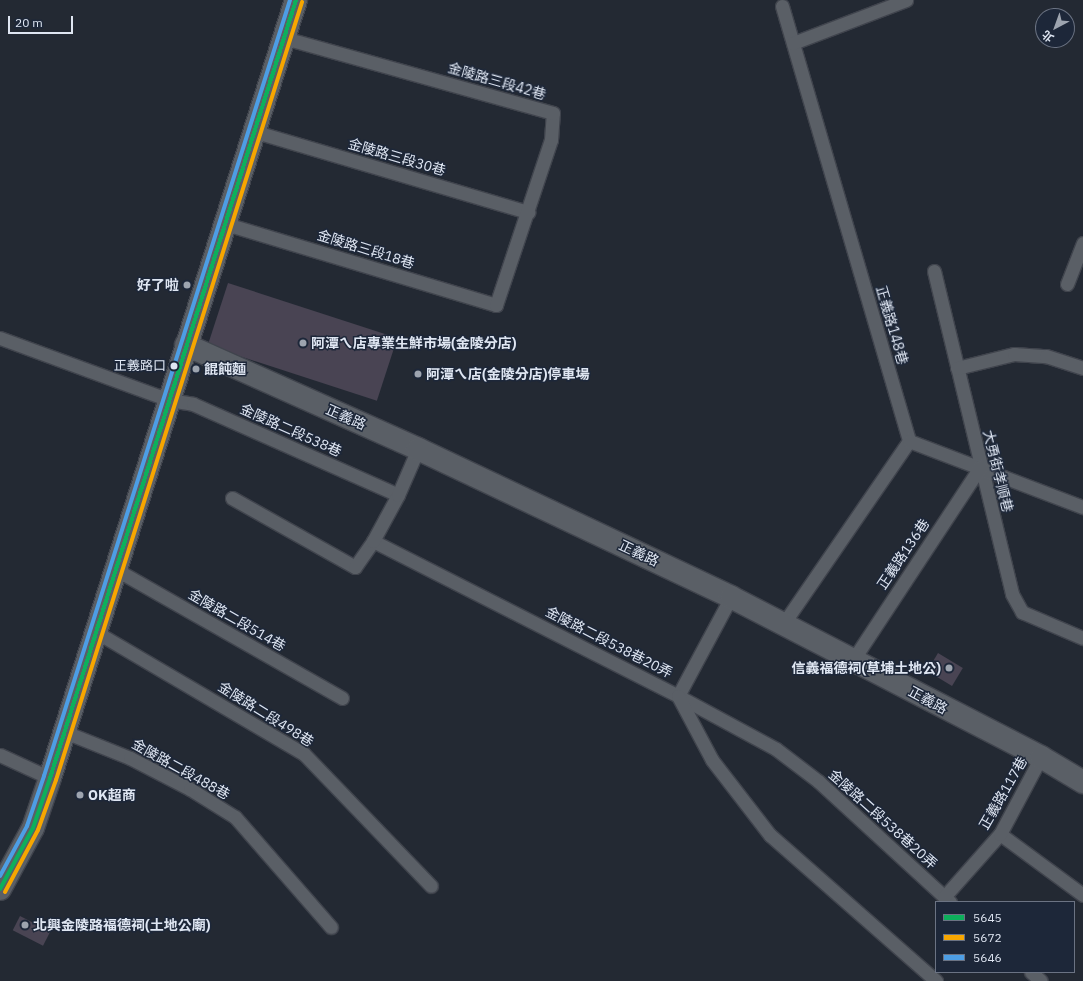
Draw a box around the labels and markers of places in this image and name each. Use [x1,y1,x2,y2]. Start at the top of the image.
place label: 好了啦 [137,277,179,293]
marker: 好了啦 [182,280,192,290]
place label: 阿潭ㄟ店專業生鮮市場(金陵分店) [311,335,516,351]
marker: 阿潭ㄟ店專業生鮮市場(金陵分店) [298,338,308,348]
place label: 正義路口 [114,358,166,374]
marker: 正義路口 [169,361,179,371]
place label: 餛飩麵 [204,361,246,377]
marker: 餛飩麵 [191,364,201,374]
place label: 阿潭ㄟ店(金陵分店)停車場 [426,366,589,382]
marker: 阿潭ㄟ店(金陵分店)停車場 [413,369,423,379]
place label: 信義福德祠(草埔土地公) [792,660,941,676]
marker: 信義福德祠(草埔土地公) [944,663,954,673]
place label: OK超商 [88,787,136,803]
marker: OK超商 [75,790,85,800]
place label: 北興金陵路福德祠(土地公廟) [33,917,210,933]
marker: 北興金陵路福德祠(土地公廟) [20,920,30,930]

